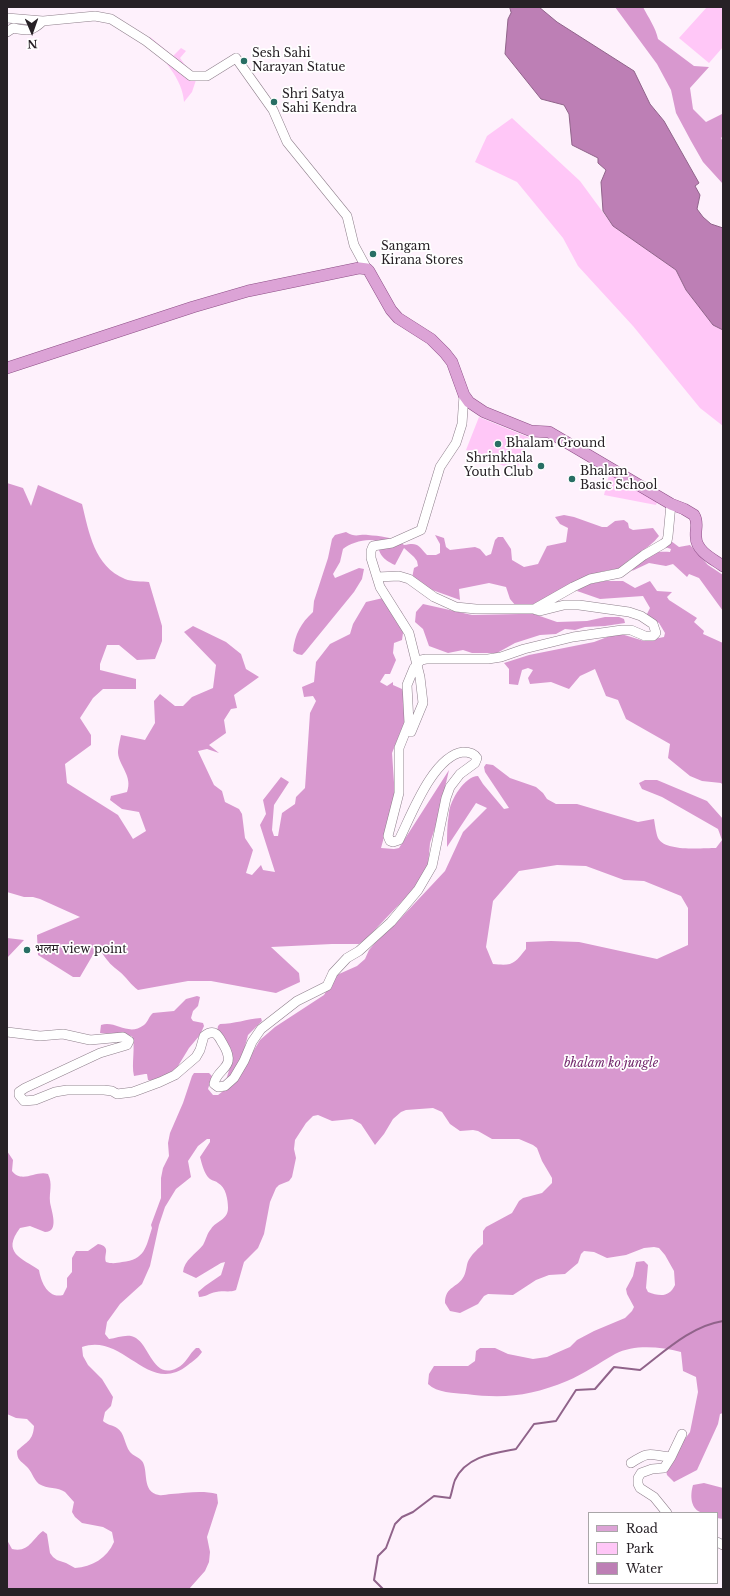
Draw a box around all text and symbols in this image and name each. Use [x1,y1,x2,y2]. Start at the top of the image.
north arrow [12,12,52,52]
text: N [27,37,38,51]
place label: Sesh Sahi Narayan Statue [252,47,345,75]
marker: Sesh Sahi Narayan Statue [239,56,249,66]
place label: Shri Satya Sahi Kendra [282,88,357,116]
marker: Shri Satya Sahi Kendra [269,97,279,107]
place label: Sangam Kirana Stores [381,240,463,268]
marker: Sangam Kirana Stores [368,249,378,259]
place label: Bhalam Ground [506,437,605,451]
marker: Bhalam Ground [493,439,503,449]
place label: Shrinkhala Youth Club [464,452,533,480]
marker: Shrinkhala Youth Club [536,461,546,471]
place label: Bhalam Basic School [580,465,657,493]
marker: Bhalam Basic School [567,474,577,484]
place label: भलम view point [35,943,127,957]
marker: भलम view point [22,945,32,955]
park label: bhalam ko jungle [564,1057,658,1071]
legend [588,1512,718,1584]
text: Road [626,1521,658,1536]
text: Park [626,1541,654,1556]
text: Water [626,1561,663,1576]

